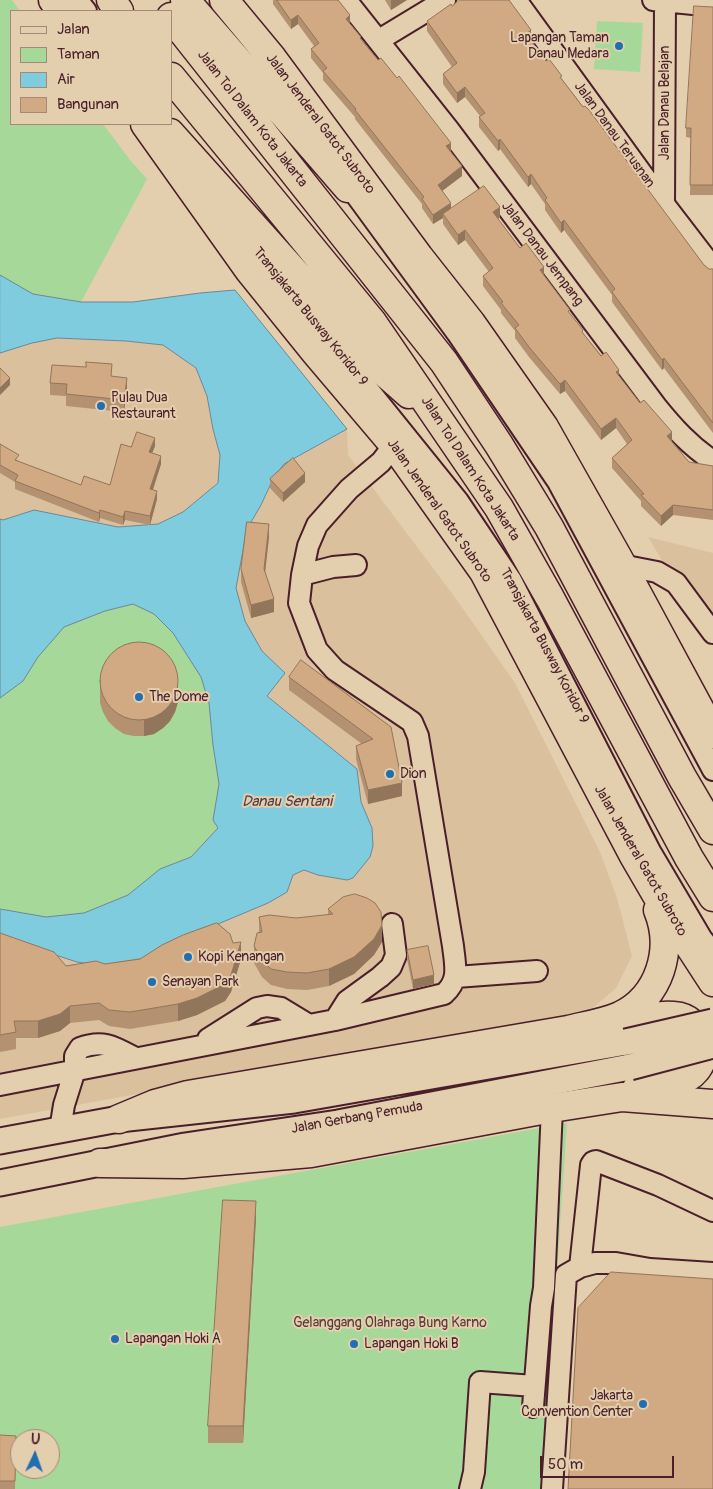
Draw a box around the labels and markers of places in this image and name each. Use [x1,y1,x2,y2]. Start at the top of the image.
place label: Lapangan Taman Danau Medara [510,30,609,62]
marker: Lapangan Taman Danau Medara [613,40,625,52]
place label: Pulau Dua Restaurant [111,390,176,422]
marker: Pulau Dua Restaurant [95,400,107,412]
place label: The Dome [149,689,208,705]
marker: The Dome [133,691,145,703]
place label: Dion [400,766,427,782]
marker: Dion [384,768,396,780]
place label: Kopi Kenangan [198,949,284,965]
marker: Kopi Kenangan [182,951,194,963]
place label: Senayan Park [162,974,239,990]
marker: Senayan Park [146,976,158,988]
place label: Lapangan Hoki A [125,1331,221,1347]
marker: Lapangan Hoki A [109,1333,121,1345]
place label: Lapangan Hoki B [364,1336,459,1352]
marker: Lapangan Hoki B [348,1338,360,1350]
place label: Jakarta Convention Center [521,1388,633,1420]
marker: Jakarta Convention Center [637,1398,649,1410]

